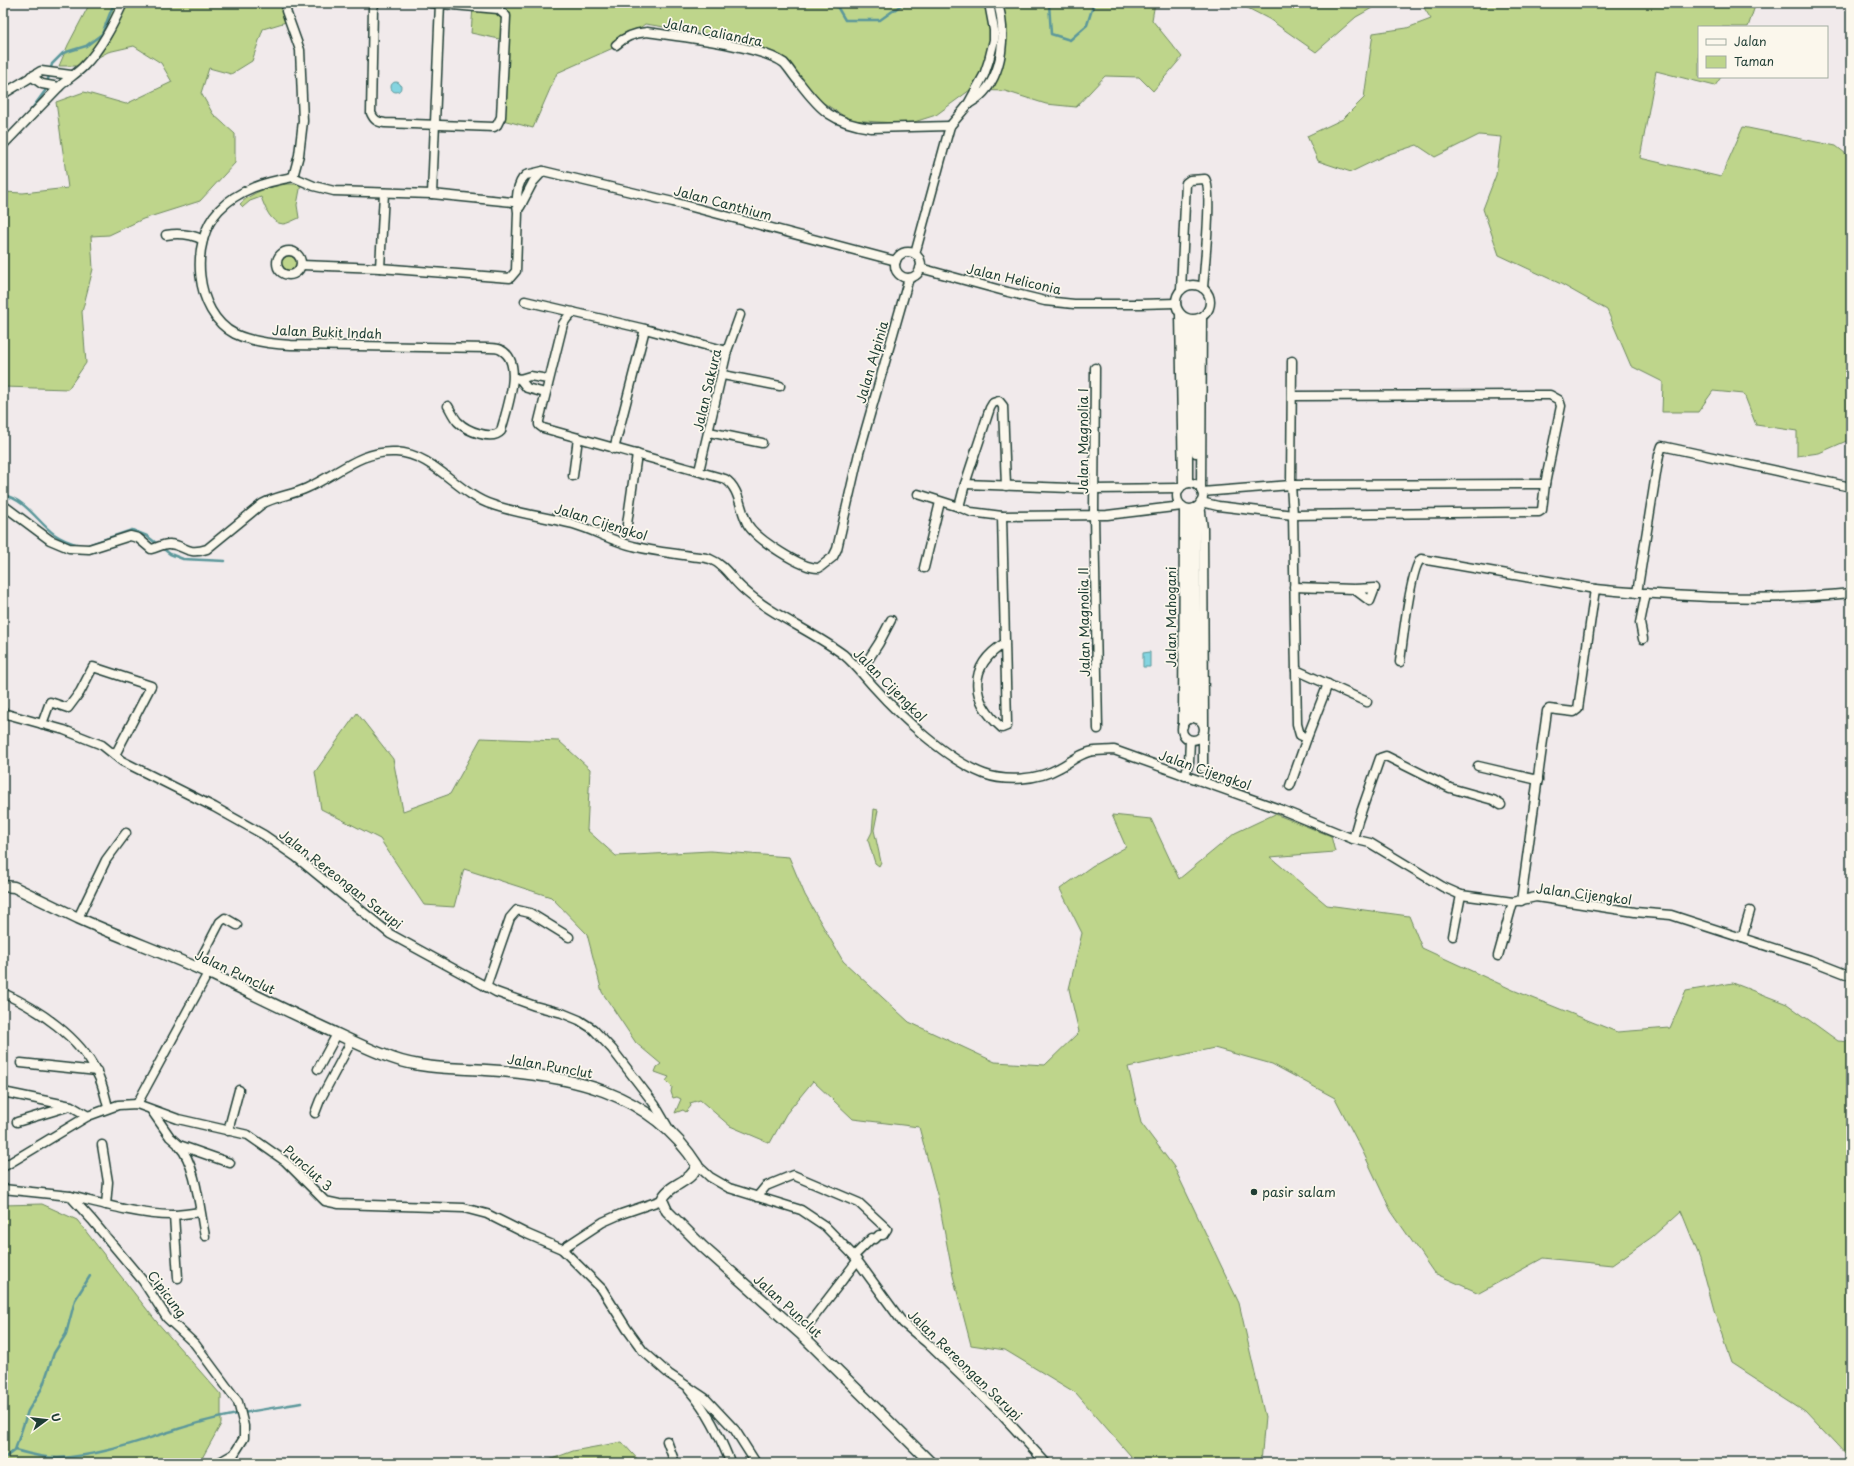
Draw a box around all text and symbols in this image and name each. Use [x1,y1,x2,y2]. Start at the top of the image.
street label: Jalan Caliandra [662,13,765,51]
legend [1698,26,1828,78]
text: Jalan [1734,32,1767,50]
text: Taman [1734,52,1774,70]
street label: Jalan Canthium [672,180,774,225]
street label: Jalan Heliconia [965,258,1063,299]
street label: Jalan Alpinia [851,318,892,405]
street label: Jalan Bukit Indah [272,320,382,343]
street label: Jalan Sakura [688,347,725,433]
street label: Jalan Magnolia I [1073,388,1092,494]
street label: Jalan Cijengkol [552,498,650,545]
street label: Jalan Magnolia II [1073,567,1094,677]
street label: Jalan Mahogani [1161,567,1180,667]
street label: Jalan Cijengkol [850,644,931,725]
street label: Jalan Cijengkol [1157,745,1254,794]
street label: Jalan Rereongan Sarupi [276,824,407,933]
street label: Jalan Cijengkol [1535,878,1633,909]
street label: Jalan Punclut [192,945,278,998]
street label: Jalan Punclut [506,1049,594,1082]
street label: Punclut 3 [279,1140,337,1195]
place label: pasir salam [1262,1182,1336,1201]
marker: pasir salam [1249,1187,1259,1197]
street label: Cipicung [144,1266,191,1321]
street label: Jalan Punclut [750,1270,827,1342]
street label: Jalan Rereongan Sarupi [904,1305,1027,1424]
north arrow [26,1400,66,1440]
text: U [47,1411,65,1424]

